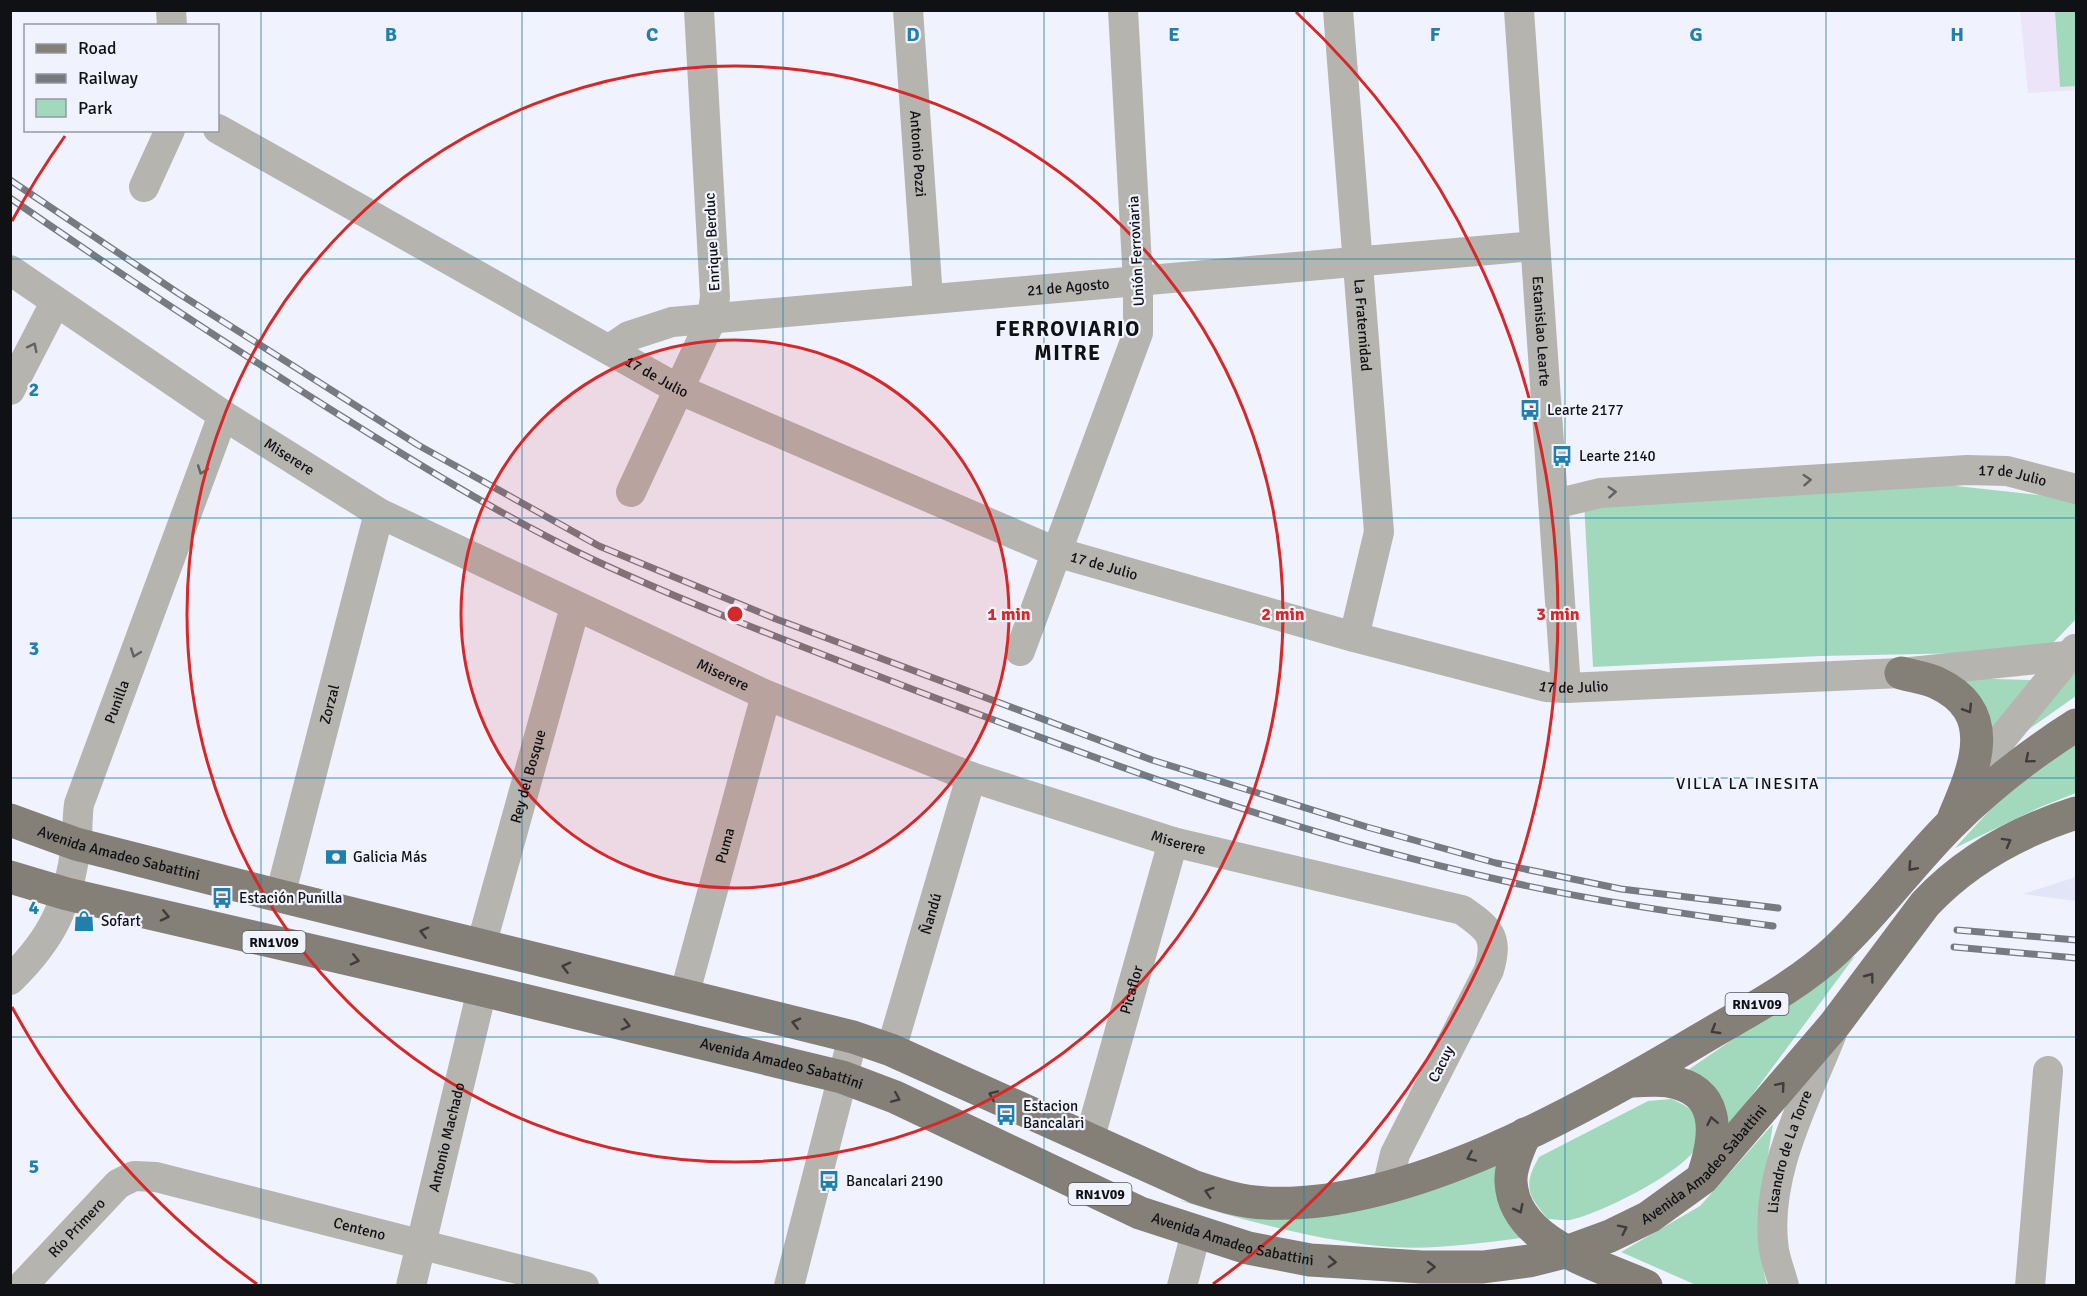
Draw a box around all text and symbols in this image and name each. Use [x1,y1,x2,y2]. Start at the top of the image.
text: B [385,22,397,47]
text: C [646,22,658,47]
text: D [906,22,920,47]
text: E [1168,22,1180,47]
text: F [1430,22,1441,47]
text: G [1689,22,1703,47]
text: H [1950,22,1964,47]
legend [24,24,219,132]
text: Road [78,37,117,59]
text: Railway [78,67,139,89]
text: Park [78,97,113,119]
street label: Antonio Pozzi [906,110,930,198]
street label: Enrique Berduc [700,192,724,292]
street label: Unión Ferroviaria [1124,195,1148,307]
street label: 21 de Agosto [1026,275,1110,300]
street label: Estanislao Learte [1528,275,1554,387]
street label: La Fraternidad [1350,278,1375,372]
district label: FERROVIARIO MITRE [995,316,1141,366]
one-way arrow [26,342,37,353]
street label: 17 de Julio [622,352,691,401]
text: 2 [29,377,39,402]
bus stop icon: Learte 2177 [1518,398,1542,422]
place label: Learte 2177 [1547,401,1624,419]
street label: Miserere [261,434,318,479]
bus stop icon: Learte 2140 [1550,444,1574,468]
place label: Learte 2140 [1579,447,1656,465]
street label: 17 de Julio [1978,461,2049,490]
one-way arrow [197,464,210,474]
one-way arrow [1802,473,1811,486]
one-way arrow [1608,486,1617,499]
street label: 17 de Julio [1068,548,1140,584]
text: 1 min [987,603,1031,625]
text: 2 min [1261,603,1305,625]
text: 3 min [1536,603,1580,625]
centre of rings [725,604,745,624]
text: 3 [29,636,39,661]
one-way arrow [129,647,142,657]
street label: Miserere [694,655,752,695]
street label: Punilla [101,677,133,726]
street label: 17 de Julio [1537,677,1609,697]
street label: Zorzal [316,683,343,726]
one-way arrow [1960,703,1972,713]
street label: Rey del Bosque [506,727,550,825]
one-way arrow [2025,751,2036,762]
district label: VILLA LA INESITA [1676,774,1820,794]
street label: Avenida Amadeo Sabattini [35,822,202,884]
street label: Puma [712,826,738,865]
street label: Miserere [1149,827,1208,858]
one-way arrow [2001,838,2011,849]
bank icon: Galicia Más [324,845,348,869]
place label: Galicia Más [353,848,428,866]
one-way arrow [1908,860,1919,871]
bus stop icon: Estación Punilla [210,886,234,910]
place label: Estación Punilla [239,889,342,907]
street label: Ñandú [915,891,945,936]
text: 4 [29,895,40,920]
shop icon: Sofart [72,909,96,933]
one-way arrow [159,909,169,922]
place label: Sofart [101,912,141,930]
one-way arrow [419,927,429,940]
road number: RN1V09 [242,931,306,953]
one-way arrow [349,953,359,966]
one-way arrow [562,962,572,975]
street label: Picaflor [1116,963,1147,1016]
one-way arrow [1863,973,1874,984]
road number: RN1V09 [1726,993,1788,1015]
one-way arrow [620,1017,630,1030]
one-way arrow [791,1018,801,1031]
one-way arrow [1711,1023,1721,1035]
street label: Avenida Amadeo Sabattini [698,1034,866,1093]
street label: Cacuy [1424,1043,1458,1085]
street label: Antonio Machado [425,1081,469,1194]
one-way arrow [1774,1082,1785,1093]
street label: Lisandro de La Torre [1764,1087,1816,1214]
one-way arrow [988,1090,999,1102]
one-way arrow [890,1091,901,1103]
place label: Estacion Bancalari [1023,1097,1084,1132]
street label: Avenida Amadeo Sabattini [1638,1101,1770,1229]
bus stop icon: Estacion Bancalari [994,1103,1018,1127]
one-way arrow [1706,1116,1719,1126]
one-way arrow [1466,1150,1477,1162]
text: 5 [29,1154,39,1179]
bus stop icon: Bancalari 2190 [817,1169,841,1193]
place label: Bancalari 2190 [846,1172,943,1190]
road number: RN1V09 [1068,1183,1132,1205]
one-way arrow [1204,1186,1215,1199]
street label: Río Primero [45,1194,109,1261]
one-way arrow [1512,1203,1523,1214]
street label: Avenida Amadeo Sabattini [1149,1208,1314,1269]
street label: Centeno [331,1214,388,1244]
one-way arrow [1616,1225,1627,1237]
one-way arrow [1327,1255,1336,1268]
one-way arrow [1426,1261,1435,1273]

